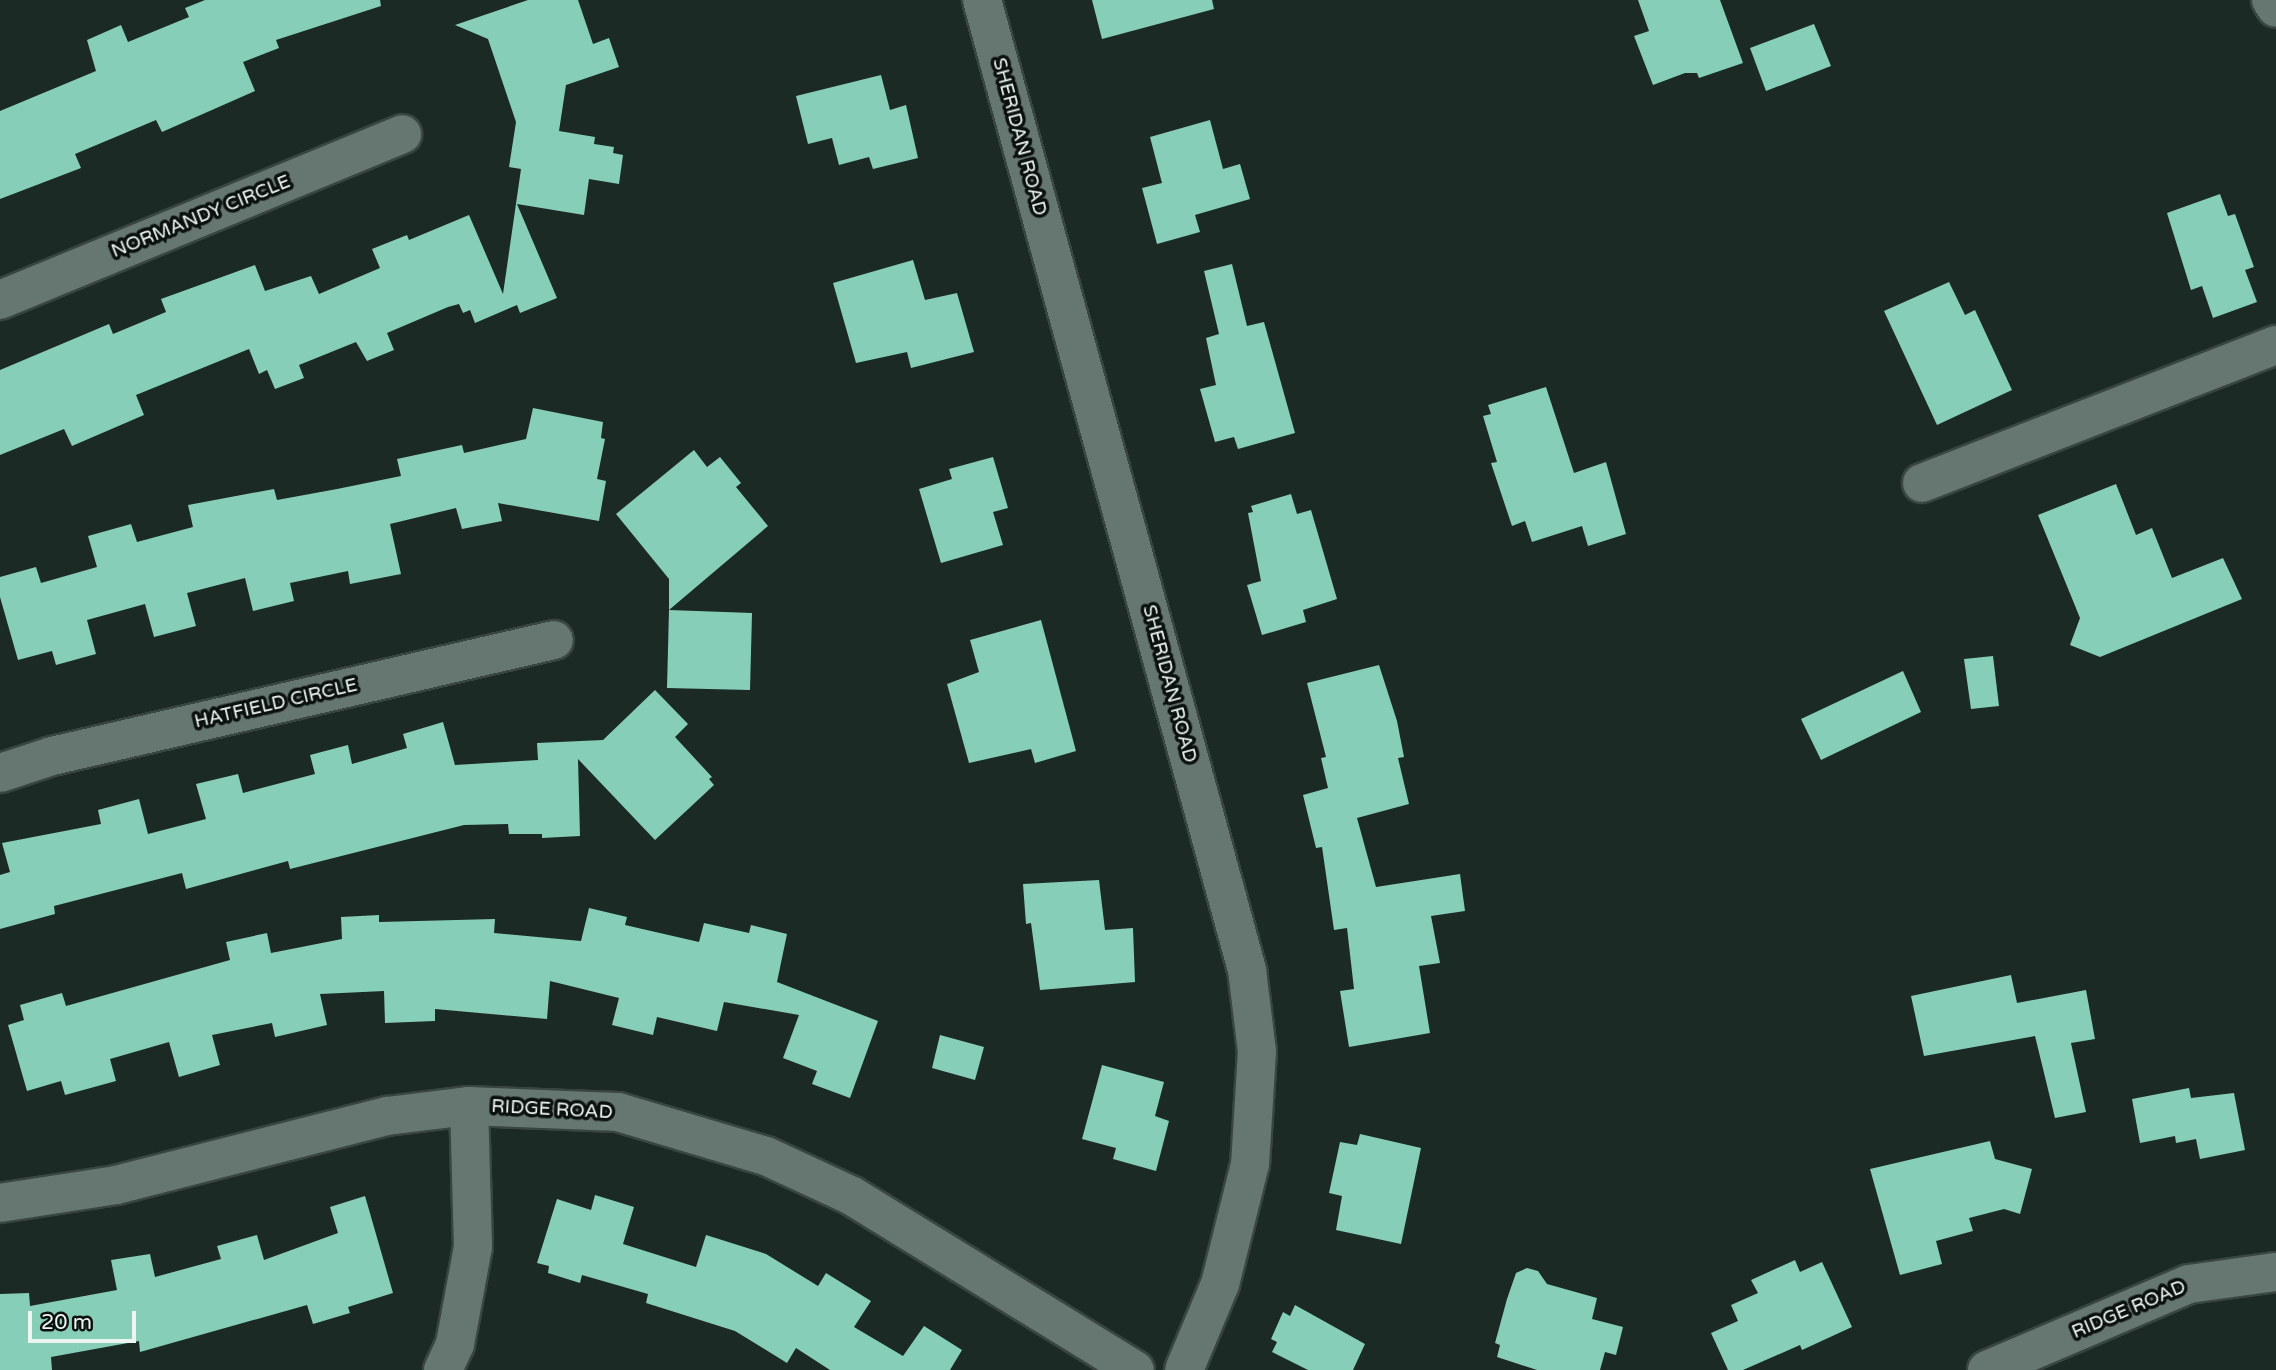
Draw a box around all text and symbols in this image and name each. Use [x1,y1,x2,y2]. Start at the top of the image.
street label: SHERIDAN ROAD [987,56,1051,218]
street label: NORMANDY CIRCLE [108,171,294,263]
street label: SHERIDAN ROAD [1137,603,1201,765]
street label: HATFIELD CIRCLE [192,674,360,734]
street label: RIDGE ROAD [491,1095,613,1125]
street label: RIDGE ROAD [2069,1276,2189,1344]
scale bar [32,1296,140,1340]
text: 20 m [41,1310,92,1335]

